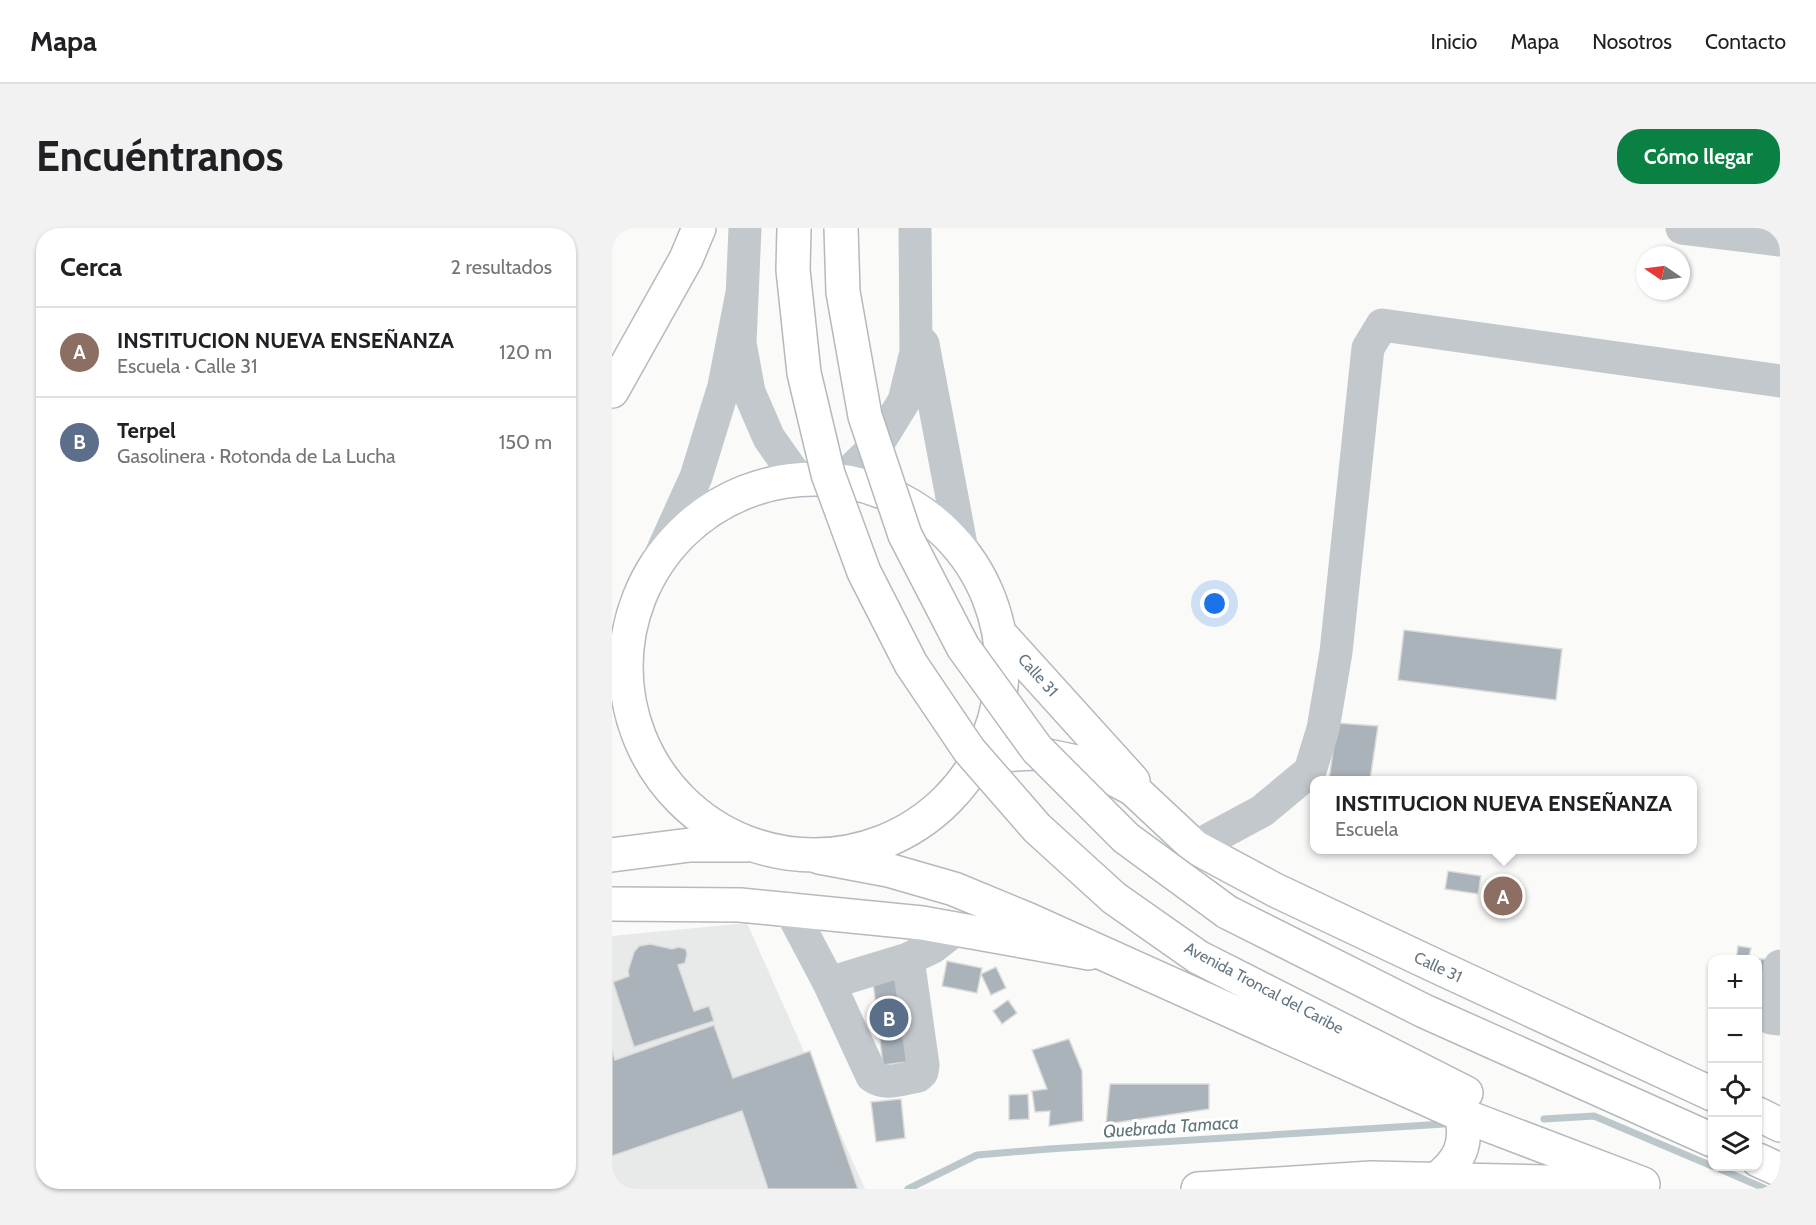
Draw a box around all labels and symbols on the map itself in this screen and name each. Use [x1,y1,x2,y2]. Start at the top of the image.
north arrow [1636,246,1690,300]
your location [1200,589,1229,618]
street label: Calle 31 [1014,650,1062,700]
pin: A [1484,874,1522,918]
street label: Avenida Troncal del Caribe [1181,938,1347,1038]
street label: Calle 31 [1411,948,1465,986]
pin: B [870,996,908,1040]
water label: Quebrada Tamaca [1102,1111,1240,1143]

